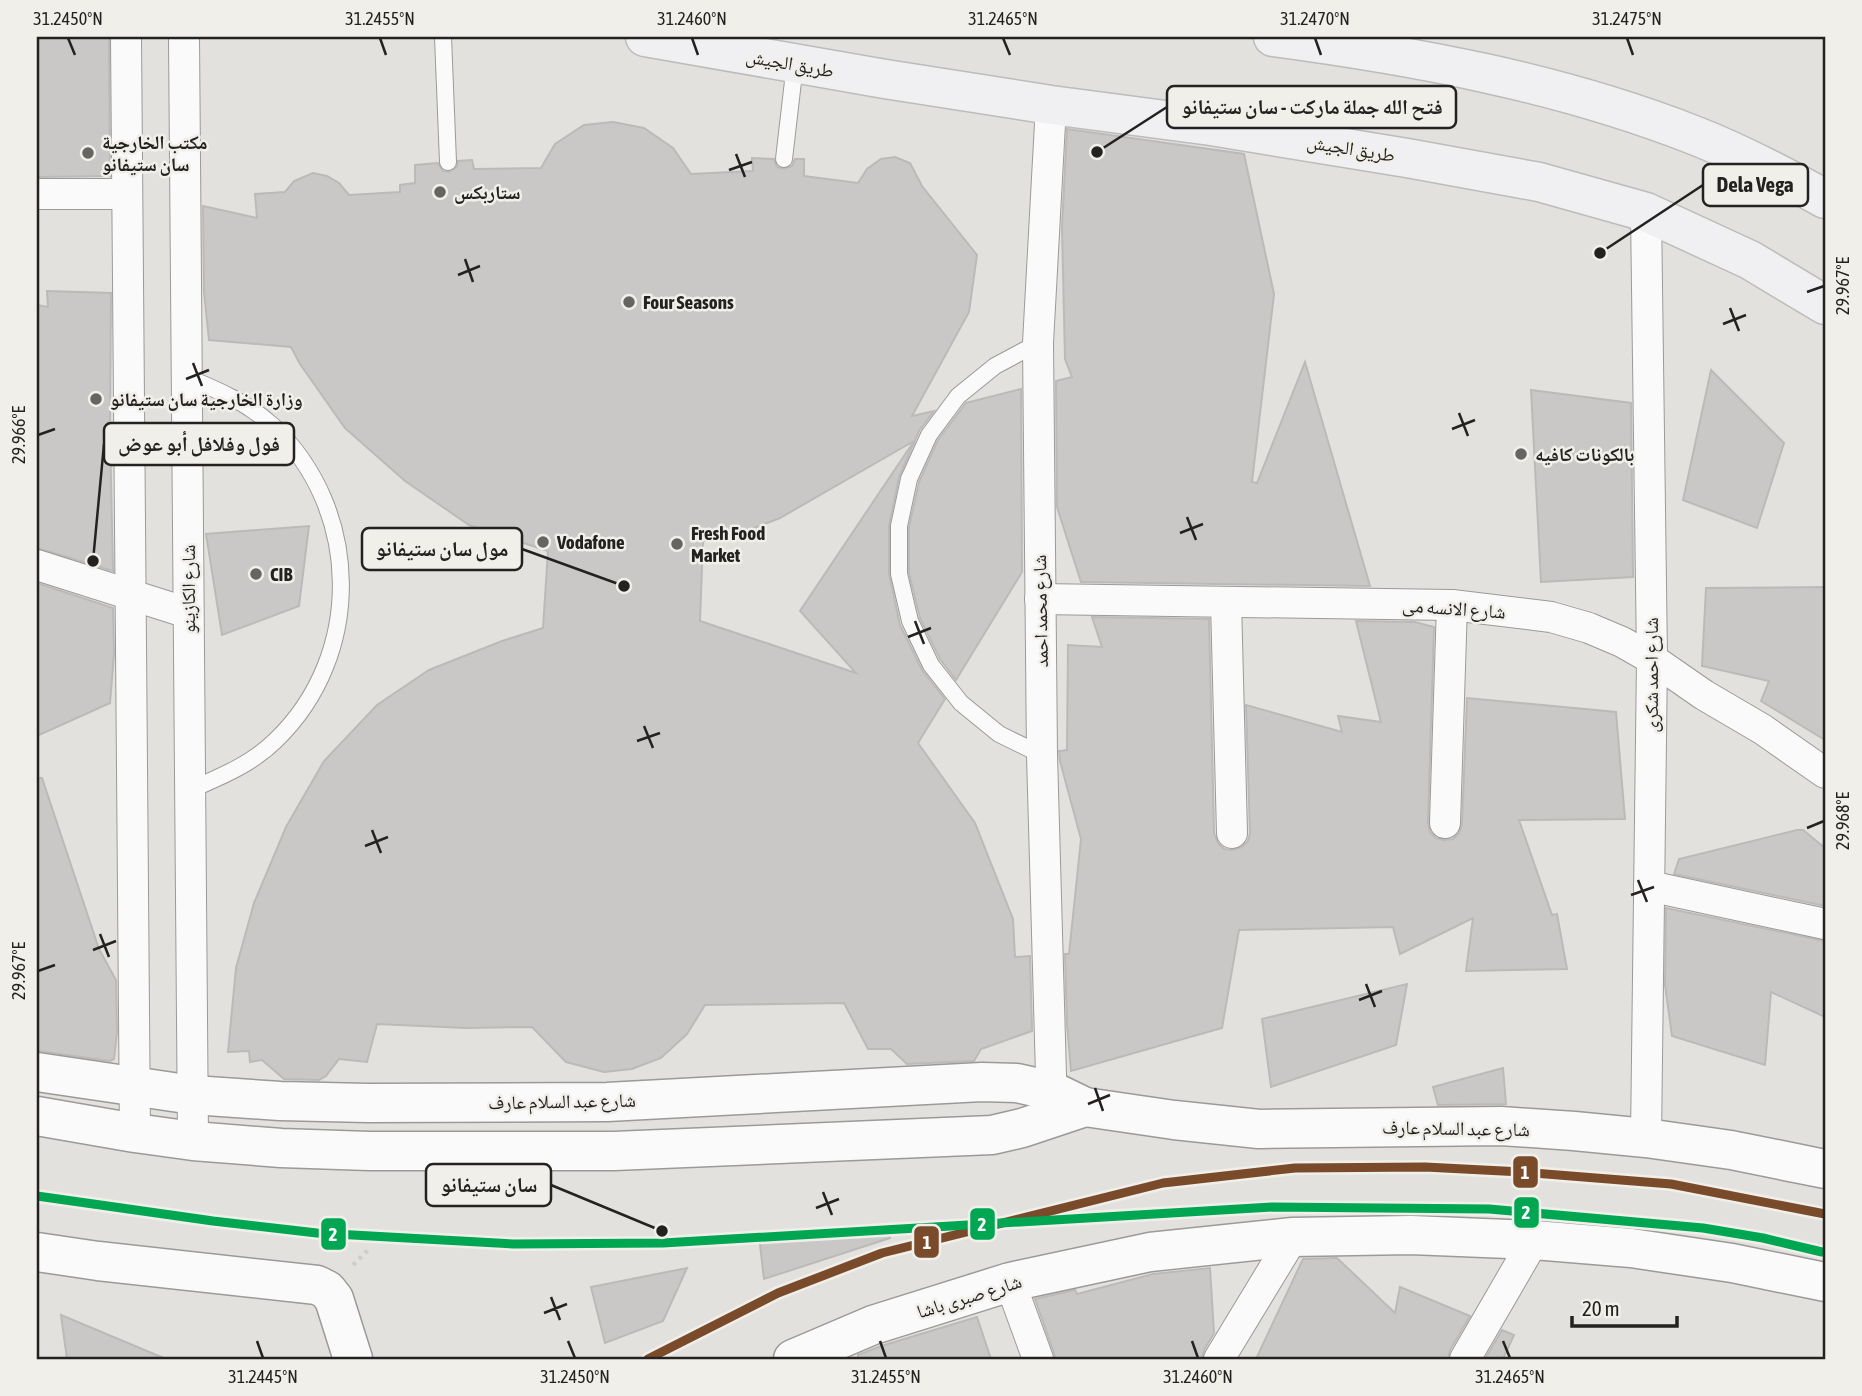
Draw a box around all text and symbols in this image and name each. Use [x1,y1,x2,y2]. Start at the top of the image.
text: 31.2450°N [33,8,103,29]
text: 31.2455°N [345,8,415,29]
text: 31.2460°N [657,8,727,29]
text: 31.2465°N [968,8,1038,29]
text: 31.2470°N [1280,8,1350,29]
text: 31.2475°N [1592,8,1662,29]
street label: طريق الجيش [744,44,836,83]
callout: فتح الله جملة ماركت - سان ستيفانو [1167,86,1456,128]
text: فتح الله جملة ماركت - سان ستيفانو [1181,94,1443,121]
street label: طريق الجيش [1305,130,1397,167]
place label: مكتب الخارجية سان ستيفانو [102,131,208,176]
marker: مكتب الخارجية سان ستيفانو [80,145,96,161]
callout: Dela Vega [1703,164,1808,206]
text: Dela Vega [1716,172,1794,196]
place label: ستاربكس [454,181,521,204]
marker: ستاربكس [432,184,448,200]
text: 29.967°E [1832,257,1853,315]
place label: Four Seasons [643,291,734,313]
marker: Four Seasons [621,294,637,310]
place label: وزارة الخارجية سان ستيفانو [110,388,303,411]
marker: وزارة الخارجية سان ستيفانو [88,391,104,407]
text: 29.966°E [8,406,29,464]
callout: فول وفلافل أبو عوض [104,423,294,465]
text: فول وفلافل أبو عوض [118,430,280,457]
place label: بالكونات كافيه [1535,443,1634,466]
marker: بالكونات كافيه [1513,446,1529,462]
place label: Fresh Food Market [691,522,765,566]
callout: مول سان ستيفانو [362,528,522,570]
place label: Vodafone [556,531,625,553]
marker: Vodafone [535,534,551,550]
text: مول سان ستيفانو [376,536,508,562]
marker: Fresh Food Market [669,536,685,552]
street label: شارع الكازينو [177,544,200,634]
street label: شارع محمد احمد [1028,554,1053,668]
place label: CIB [270,563,292,585]
marker: CIB [248,566,264,582]
street label: شارع الانسه مى [1401,593,1507,624]
street label: شارع احمد شكرى [1640,617,1663,733]
text: 29.968°E [1832,792,1853,850]
text: 29.967°E [8,942,29,1000]
street label: شارع عبد السلام عارف [488,1089,636,1116]
street label: شارع عبد السلام عارف [1382,1116,1530,1143]
line badge: 1 [1512,1155,1539,1189]
text: 1 [1521,1161,1530,1183]
callout: سان ستيفانو [426,1164,551,1206]
text: سان ستيفانو [441,1172,537,1197]
line badge: 2 [1513,1196,1540,1229]
text: 2 [1522,1201,1531,1223]
line badge: 2 [969,1207,996,1241]
text: 2 [978,1213,987,1235]
line badge: 2 [320,1217,347,1251]
text: 2 [329,1223,338,1245]
line badge: 1 [913,1225,940,1259]
text: 1 [923,1231,932,1253]
street label: شارع صبرى باشا [914,1270,1024,1323]
scale bar [1572,1284,1676,1328]
text: 20 m [1582,1296,1620,1320]
text: 31.2445°N [228,1366,298,1387]
text: 31.2450°N [540,1366,610,1387]
text: 31.2455°N [851,1366,921,1387]
text: 31.2460°N [1163,1366,1233,1387]
text: 31.2465°N [1475,1366,1545,1387]

